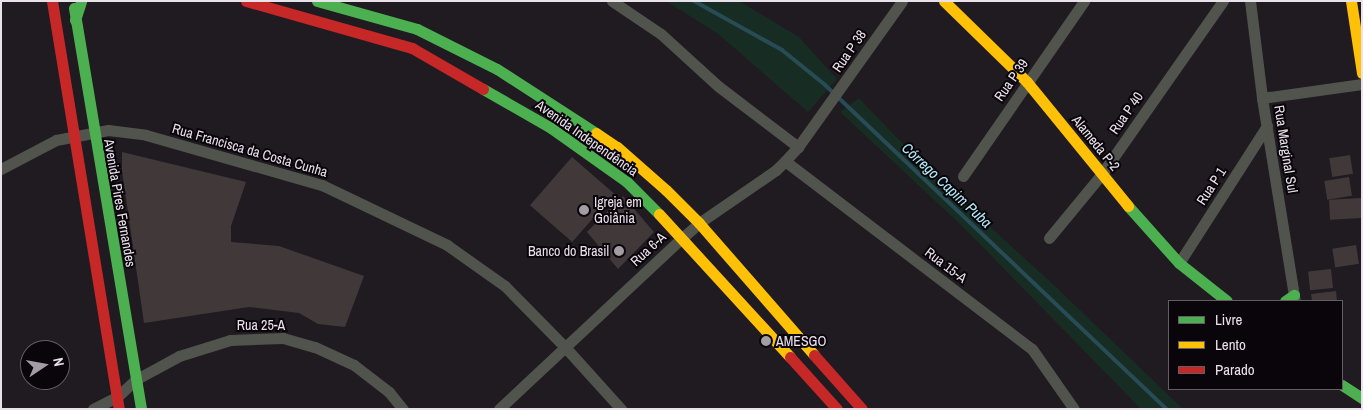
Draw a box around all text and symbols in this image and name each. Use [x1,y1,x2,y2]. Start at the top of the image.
street label: Rua P 38 [828,27,870,75]
street label: Rua P 39 [990,56,1032,104]
street label: Rua P 40 [1105,89,1147,137]
street label: Avenida Independência [533,96,641,180]
street label: Rua Marginal Sul [1271,104,1301,194]
street label: Alameda P-2 [1069,112,1123,174]
street label: Rua Francisca da Costa Cunha [170,120,330,180]
street label: Avenida Pires Fernandes [100,138,140,268]
water label: Córrego Capim Puba [898,139,996,231]
street label: Rua P 1 [1193,164,1229,208]
place label: Igreja em Goiânia [594,194,642,226]
marker: Igreja em Goiânia [578,204,590,216]
street label: Rua 6-A [627,228,669,270]
place label: Banco do Brasil [528,243,609,259]
street label: Rua 15-A [922,244,970,286]
marker: Banco do Brasil [613,245,625,257]
legend [1168,300,1343,390]
text: Livre [1215,309,1242,330]
street label: Rua 25-A [237,317,285,333]
place label: AMESGO [776,333,826,349]
text: Lento [1215,334,1246,355]
marker: AMESGO [760,335,772,347]
north arrow [20,340,70,390]
text: N [49,356,68,368]
text: Parado [1215,359,1255,380]

